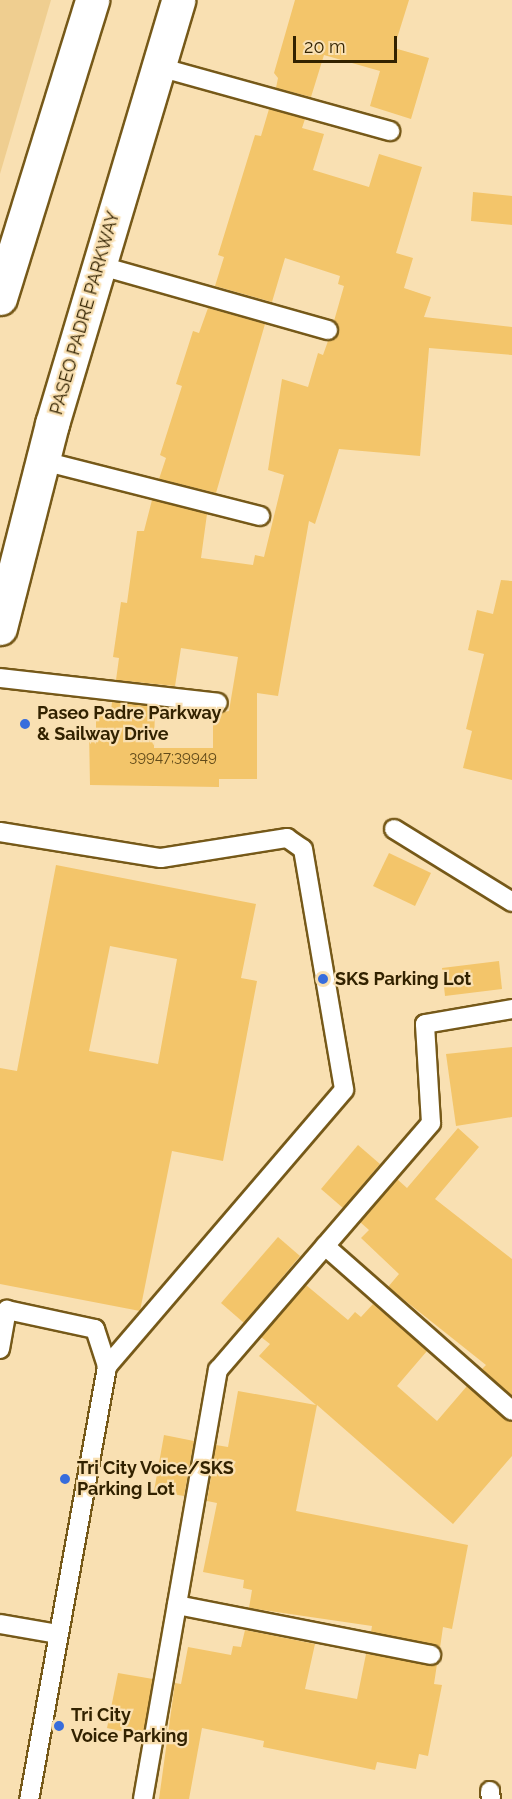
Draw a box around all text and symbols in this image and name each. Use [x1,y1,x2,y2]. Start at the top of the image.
scale bar [296,24,400,62]
text: 20 m [304,36,346,57]
street label: PASEO PADRE PARKWAY [46,209,124,417]
place label: Paseo Padre Parkway & Sailway Drive [37,703,221,746]
marker: Paseo Padre Parkway & Sailway Drive [18,717,32,731]
house number: 39947;39949 [129,749,217,767]
place label: SKS Parking Lot [335,968,471,990]
marker: SKS Parking Lot [316,972,330,986]
place label: Tri City Voice/SKS Parking Lot [77,1458,235,1500]
marker: Tri City Voice/SKS Parking Lot [58,1472,72,1486]
place label: Tri City Voice Parking [71,1705,188,1748]
marker: Tri City Voice Parking [52,1719,66,1733]

